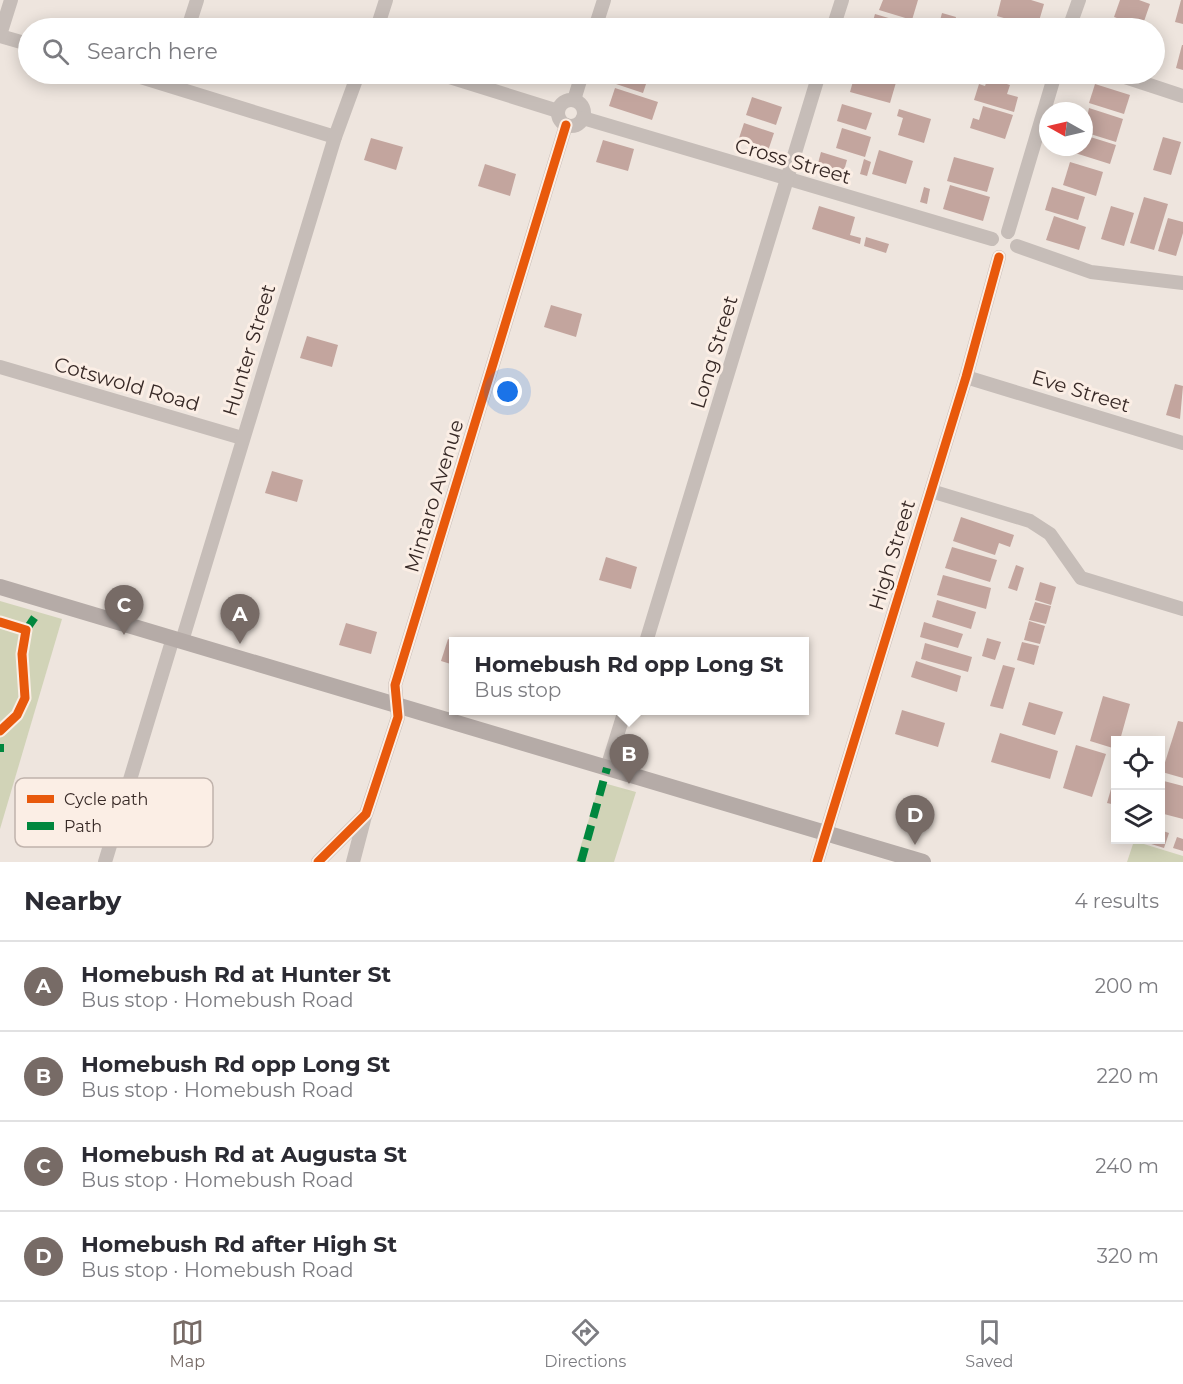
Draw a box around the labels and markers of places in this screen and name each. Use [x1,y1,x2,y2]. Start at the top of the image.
pin: C [104,586,144,635]
pin: A [220,594,260,644]
pin: B [610,734,648,784]
pin: D [896,796,934,845]

